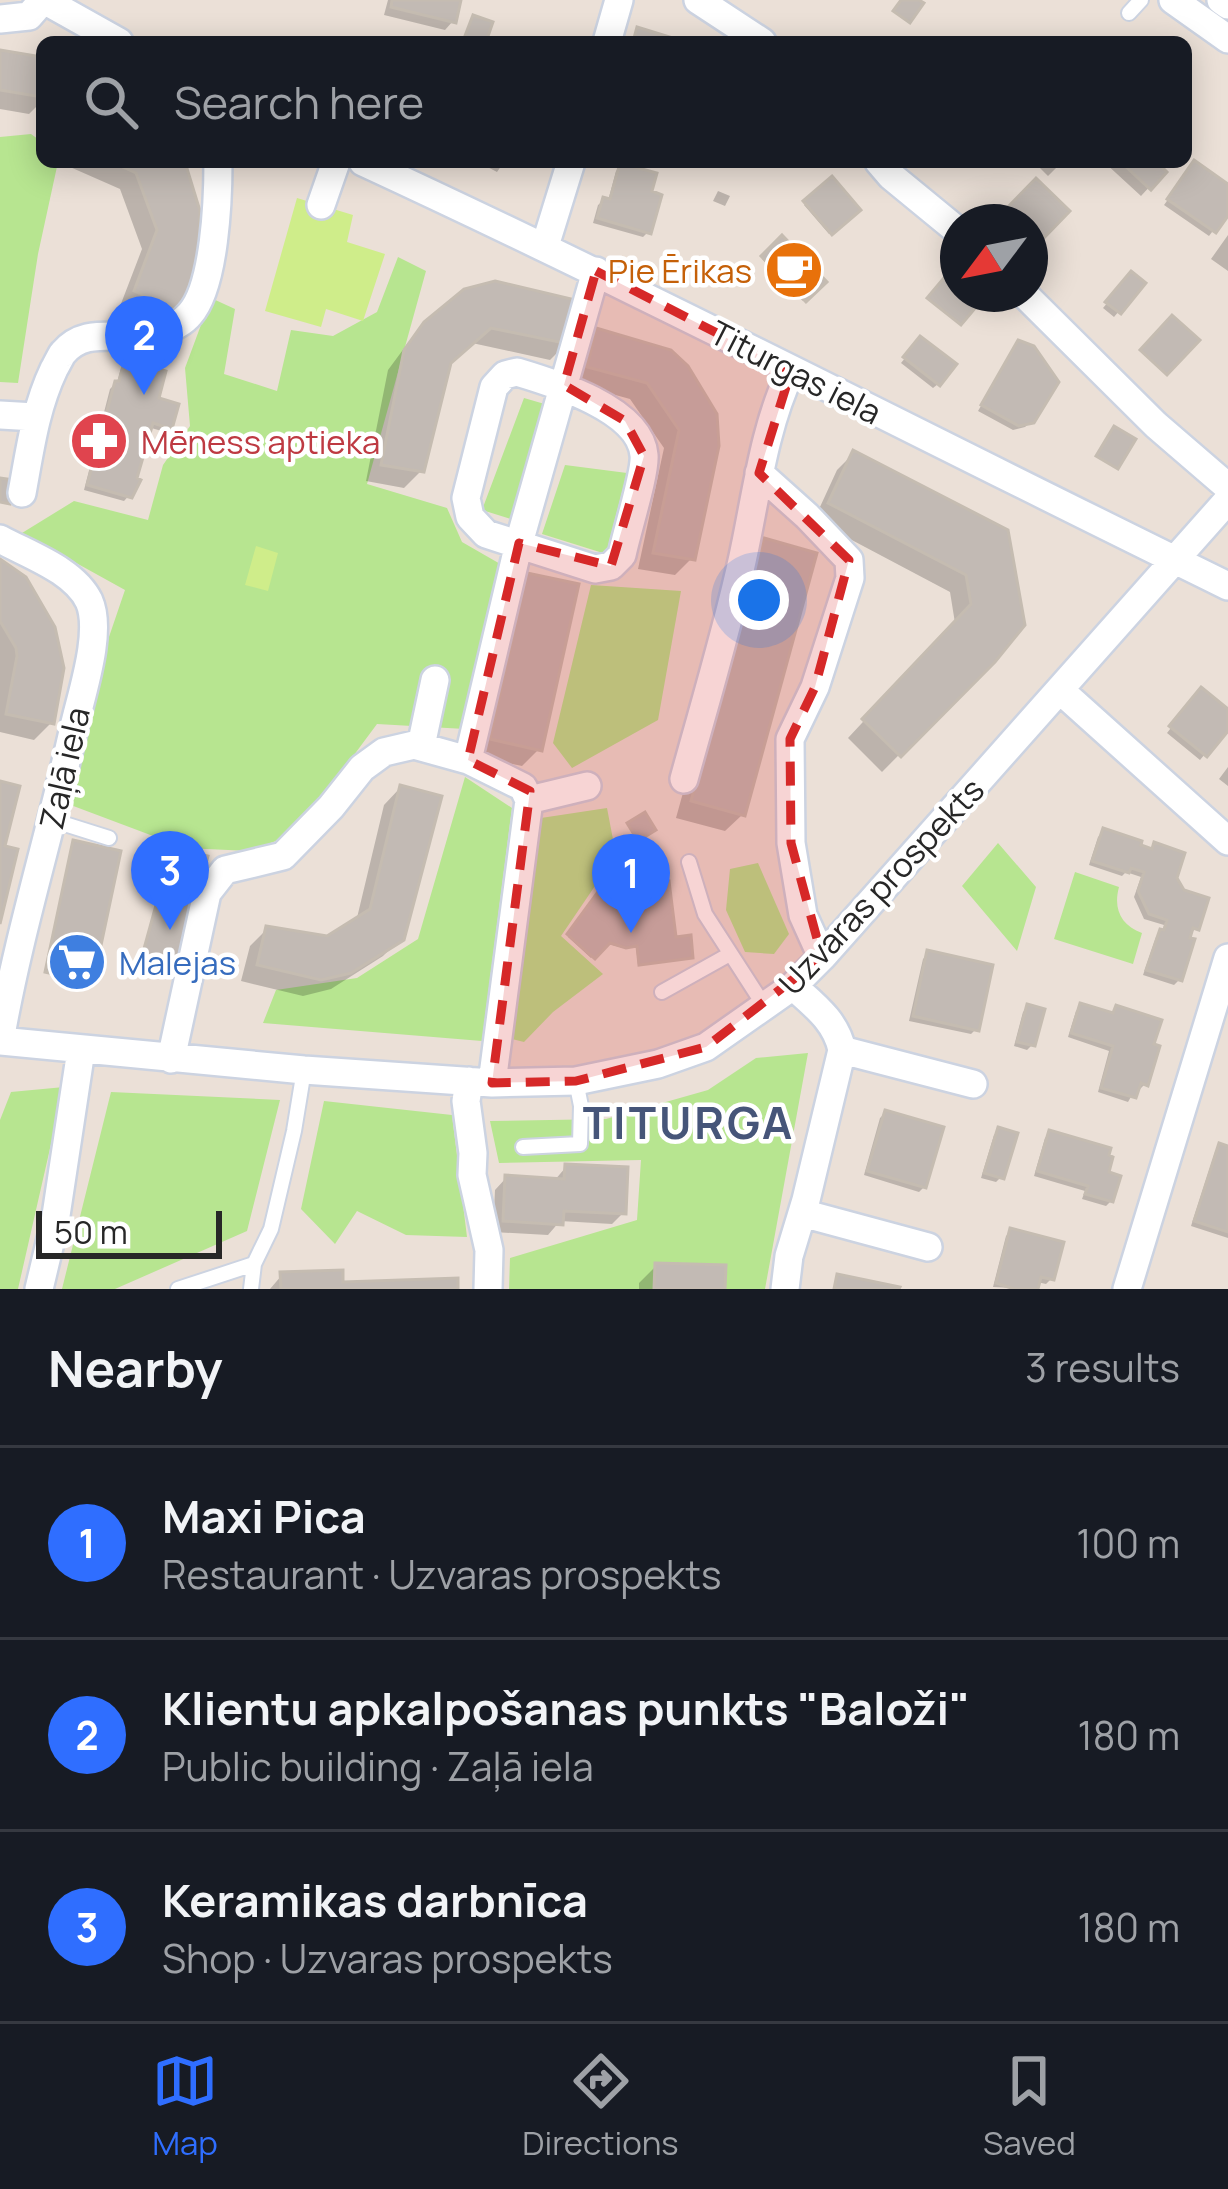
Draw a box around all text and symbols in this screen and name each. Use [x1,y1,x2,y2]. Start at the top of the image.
search box [36,36,1192,168]
icon: search [78,69,144,135]
text: Search here [174,71,424,133]
north arrow [940,204,1048,312]
cafe icon: Pie Ērikas [763,239,825,301]
place label: Pie Ērikas [608,248,752,293]
pin: 2 [105,296,183,395]
street label: Titurgas iela [703,310,889,434]
pharmacy icon: Mēness aptieka [68,410,130,472]
place label: Mēness aptieka [141,419,380,464]
your location [729,570,789,630]
street label: Zaļā iela [28,702,100,834]
street label: Uzvaras prospekts [768,768,994,1004]
pin: 3 [131,831,209,930]
pin: 1 [592,834,670,933]
supermarket icon: Malejas [46,931,108,993]
place label: Malejas [119,940,236,985]
district label: TITURGA [583,1091,795,1153]
scale bar [36,1205,222,1258]
text: 50 m [54,1209,128,1254]
text: Nearby [48,1333,223,1402]
text: 3 results [1025,1340,1180,1394]
text: Maxi Pica [162,1485,366,1547]
text: 1 [78,1516,96,1570]
text: 100 m [1076,1516,1180,1570]
text: Restaurant · Uzvaras prospekts [162,1547,721,1601]
text: Klientu apkalpošanas punkts "Baloži" [162,1677,970,1739]
text: 2 [75,1708,99,1762]
text: 180 m [1077,1708,1180,1762]
text: Public building · Zaļā iela [162,1739,594,1793]
text: Keramikas darbnīca [162,1869,588,1931]
text: 3 [76,1900,98,1954]
text: 180 m [1077,1900,1180,1954]
text: Shop · Uzvaras prospekts [162,1931,613,1985]
tab: Map [152,2048,218,2165]
tab: Directions [522,2048,679,2165]
tab: Saved [983,2048,1076,2165]

